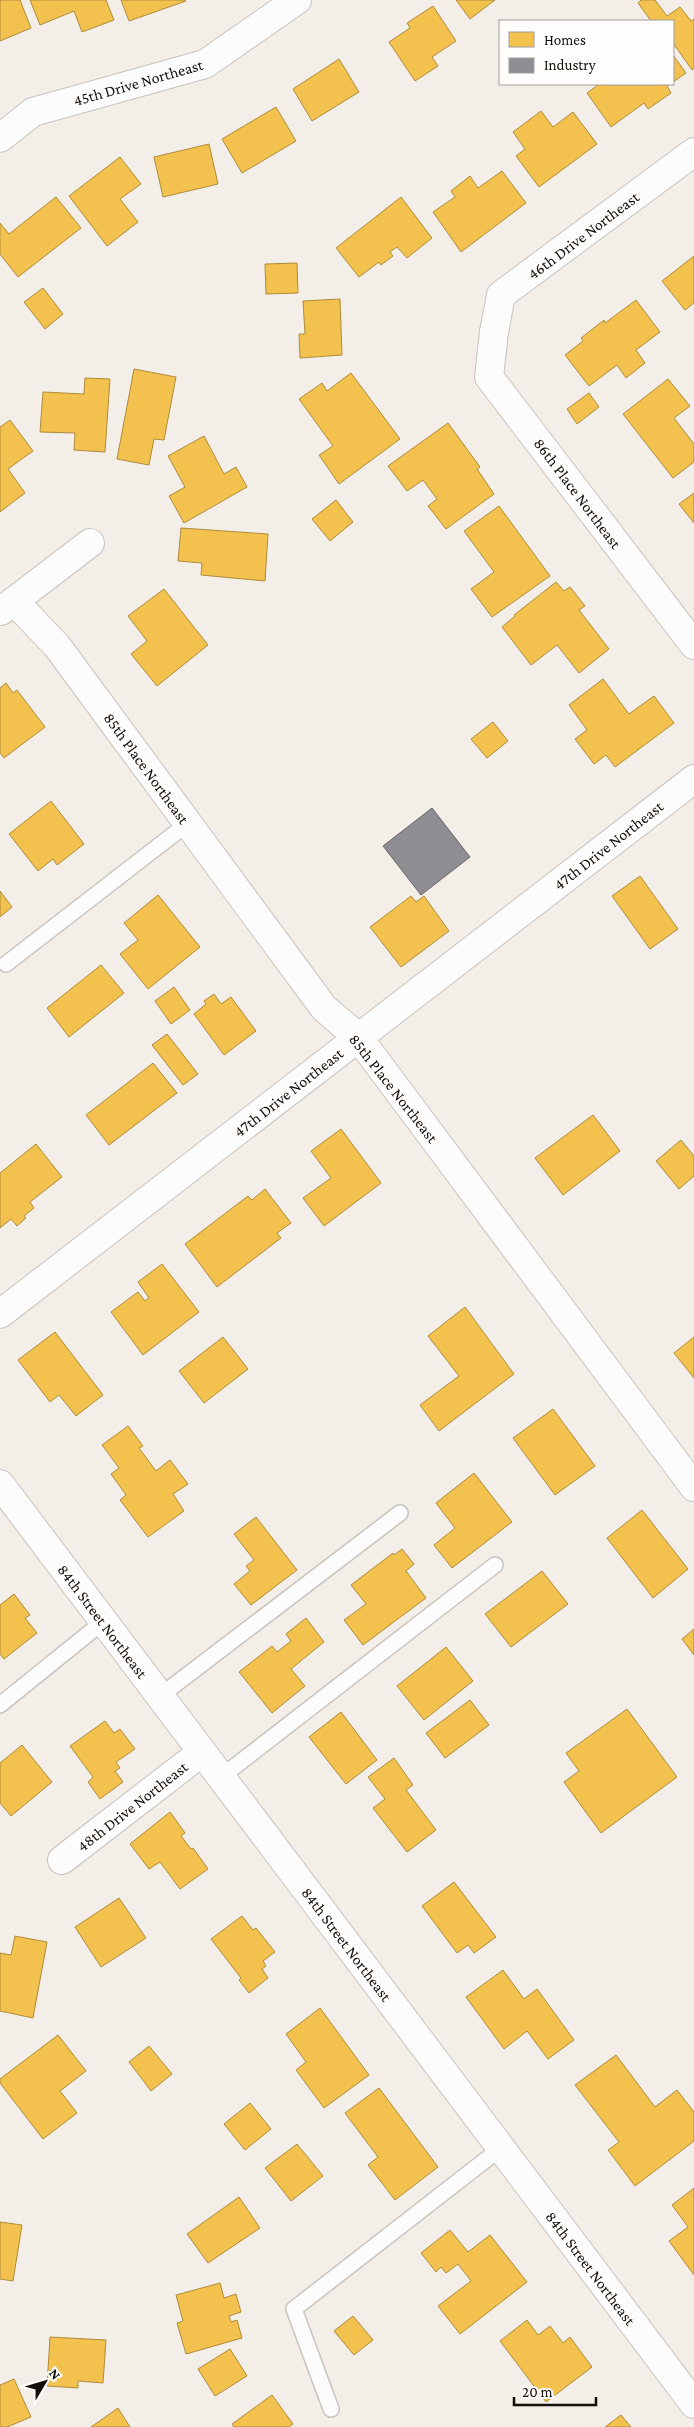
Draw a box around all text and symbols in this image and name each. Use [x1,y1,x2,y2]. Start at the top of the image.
legend [499,20,674,85]
text: Homes [544,32,586,48]
street label: 45th Drive Northeast [71,56,206,109]
text: Industry [544,57,596,74]
street label: 46th Drive Northeast [524,188,643,283]
street label: 86th Place Northeast [531,435,625,552]
street label: 85th Place Northeast [101,710,193,828]
street label: 47th Drive Northeast [550,797,667,893]
street label: 85th Place Northeast [346,1031,442,1146]
street label: 47th Drive Northeast [230,1044,347,1140]
street label: 84th Street Northeast [54,1561,151,1682]
street label: 48th Drive Northeast [74,1758,191,1855]
street label: 84th Street Northeast [298,1884,395,2005]
street label: 84th Street Northeast [542,2208,639,2329]
north arrow [20,2357,70,2407]
text: N [46,2365,65,2383]
scale bar [514,2374,596,2406]
text: 20 m [522,2384,553,2400]

